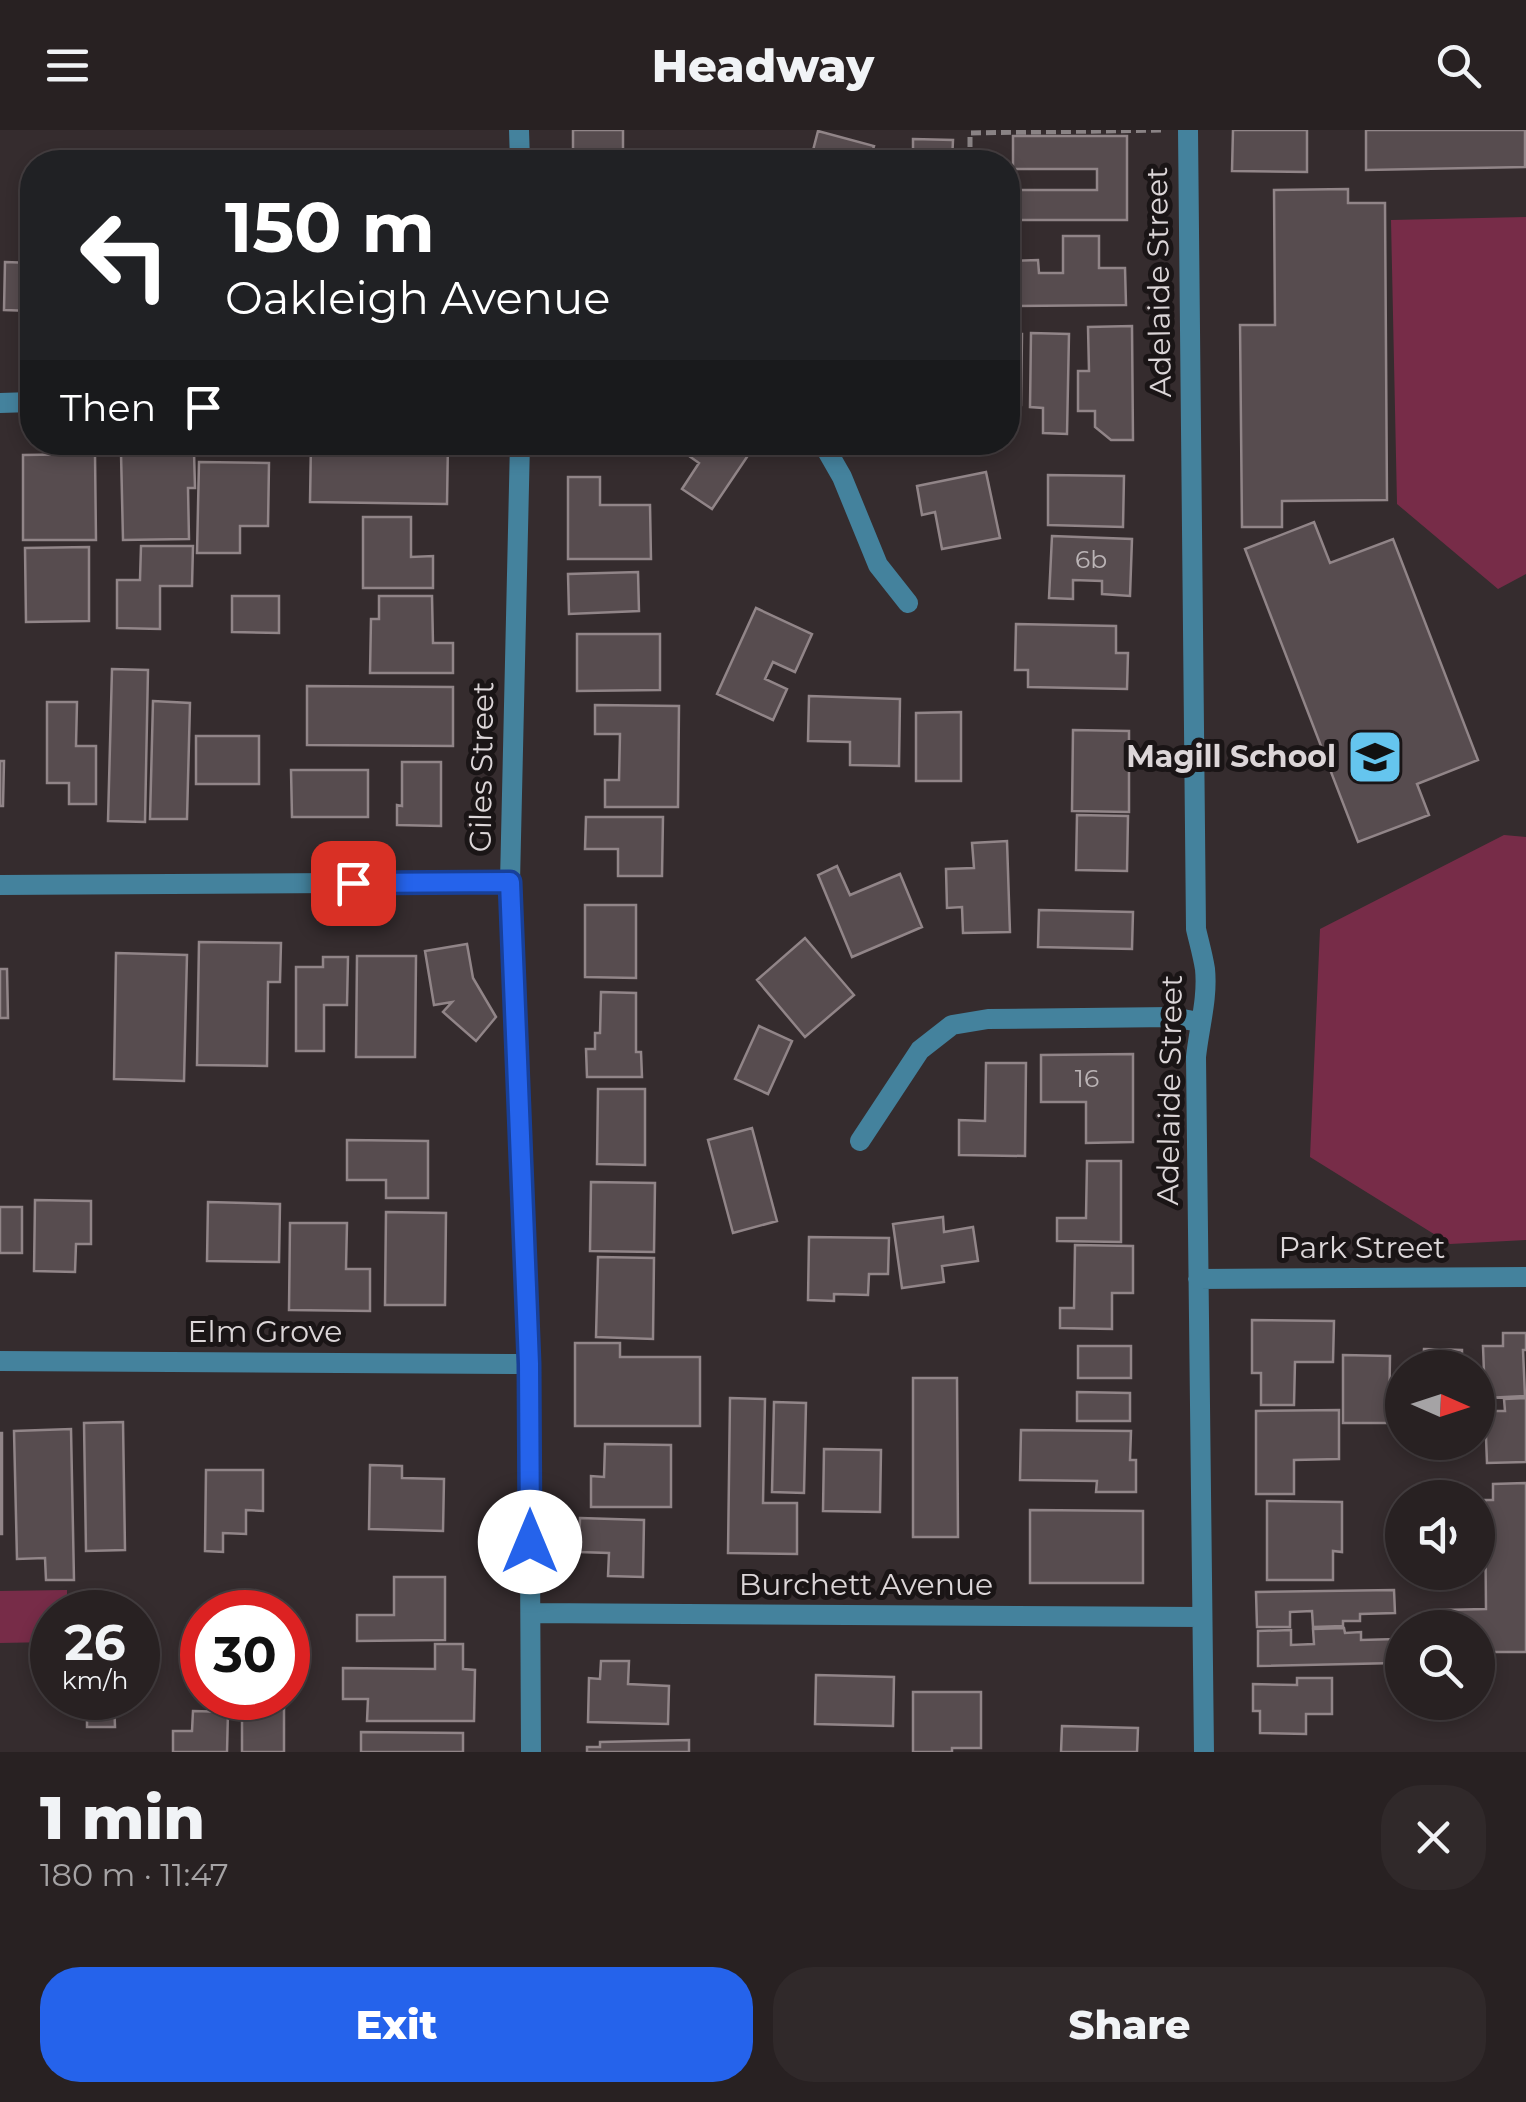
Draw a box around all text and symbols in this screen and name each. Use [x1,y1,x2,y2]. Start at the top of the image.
icon: menu [40,38,95,93]
text: Headway [652,38,874,93]
icon: search [1431,38,1486,93]
street label: Adelaide Street [1138,166,1179,398]
text: 150 m [225,184,435,270]
icon: left [60,190,190,320]
text: Oakleigh Avenue [225,270,610,325]
icon: arrive [176,380,231,435]
text: Then [60,384,156,431]
house number: 6b [1075,544,1107,574]
street label: Giles Street [462,681,501,853]
school or university icon: Magill School [1345,727,1405,787]
place label: Magill School [1126,738,1336,775]
pin [311,841,396,926]
icon: arrive [326,856,381,911]
street label: Adelaide Street [1149,974,1190,1206]
house number: 16 [1075,1063,1099,1093]
street label: Park Street [1278,1229,1446,1266]
street label: Elm Grove [188,1313,342,1350]
north arrow [1385,1350,1495,1460]
map controls [1385,1350,1495,1720]
button: sound [1385,1480,1495,1590]
position arrow [478,1490,582,1594]
street label: Burchett Avenue [739,1566,993,1603]
speed limit sign: 30 [180,1590,310,1720]
button: search [1385,1610,1495,1720]
text: 26 [64,1612,126,1673]
text: km/h [62,1665,128,1695]
text: 1 min [40,1781,205,1854]
button: close [1381,1785,1486,1890]
text: 180 m · 11:47 [40,1855,229,1894]
button: Exit [40,1967,753,2082]
button: Share [773,1967,1486,2082]

